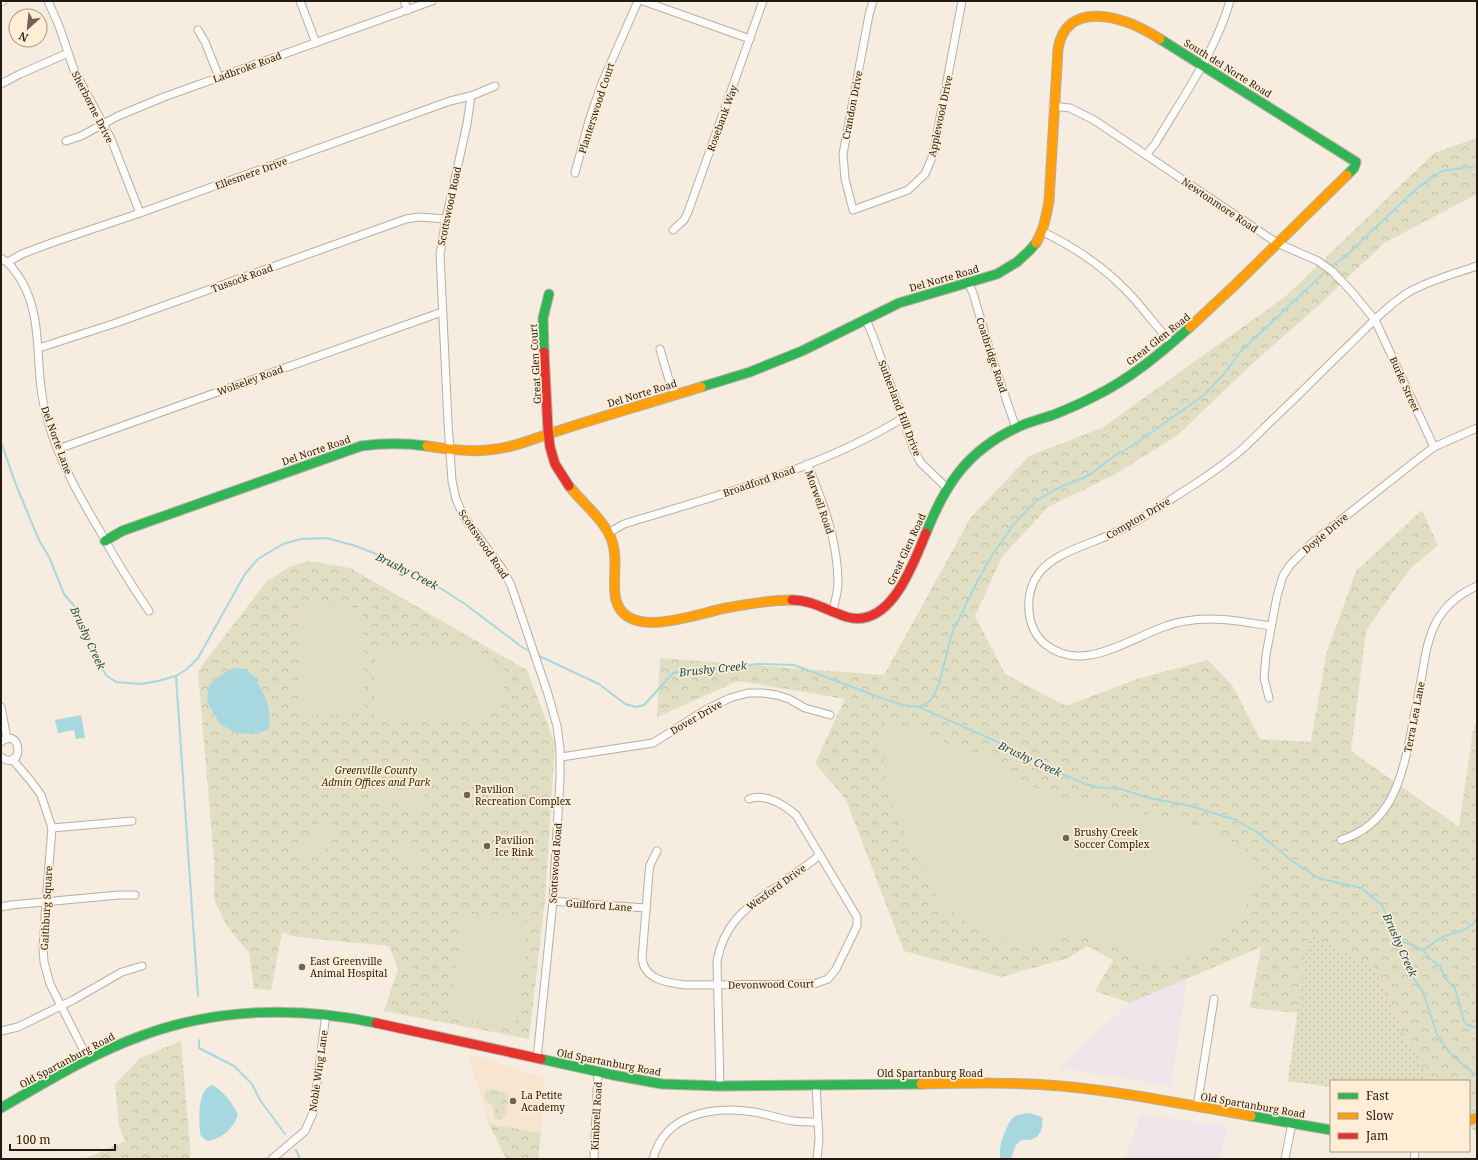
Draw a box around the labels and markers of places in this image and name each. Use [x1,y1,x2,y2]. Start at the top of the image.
place label: Pavilion Recreation Complex [475,782,571,808]
marker: Pavilion Recreation Complex [462,790,472,800]
place label: Brushy Creek Soccer Complex [1074,825,1150,851]
place label: Pavilion Ice Rink [495,833,535,859]
marker: Brushy Creek Soccer Complex [1061,833,1071,843]
marker: Pavilion Ice Rink [482,841,492,851]
place label: East Greenville Animal Hospital [310,954,387,980]
marker: East Greenville Animal Hospital [297,962,307,972]
place label: La Petite Academy [521,1088,565,1114]
marker: La Petite Academy [508,1096,518,1106]

